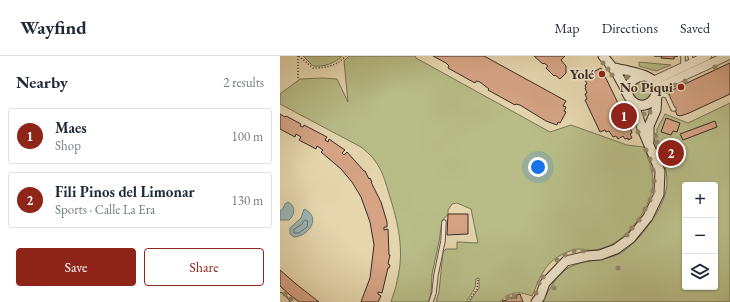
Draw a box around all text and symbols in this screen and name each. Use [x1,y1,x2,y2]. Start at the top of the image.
text: Wayfind [20,15,87,40]
text: Map [554,19,580,37]
text: Directions [602,19,658,37]
text: Saved [680,19,710,37]
place label: Yolé [570,65,594,83]
marker: Yolé [597,69,607,79]
text: Nearby [16,71,68,93]
text: 2 results [223,74,264,91]
place label: No Piqui [620,78,673,96]
marker: No Piqui [676,82,686,92]
pin: 1 [611,101,637,131]
text: Maes [55,118,87,137]
text: 1 [27,128,33,145]
text: 100 m [232,128,263,145]
text: Shop [55,137,81,154]
pin: 2 [658,138,684,168]
your location [528,157,548,177]
text: Fili Pinos del Limonar [55,182,195,201]
map controls [682,182,718,290]
button: + [682,182,718,218]
text: 2 [27,192,33,209]
text: 130 m [232,192,263,209]
text: Sports · Calle La Era [55,201,155,218]
button: − [682,218,718,254]
button: Save [16,248,136,286]
button: Share [144,248,264,286]
button: layers [682,254,718,290]

